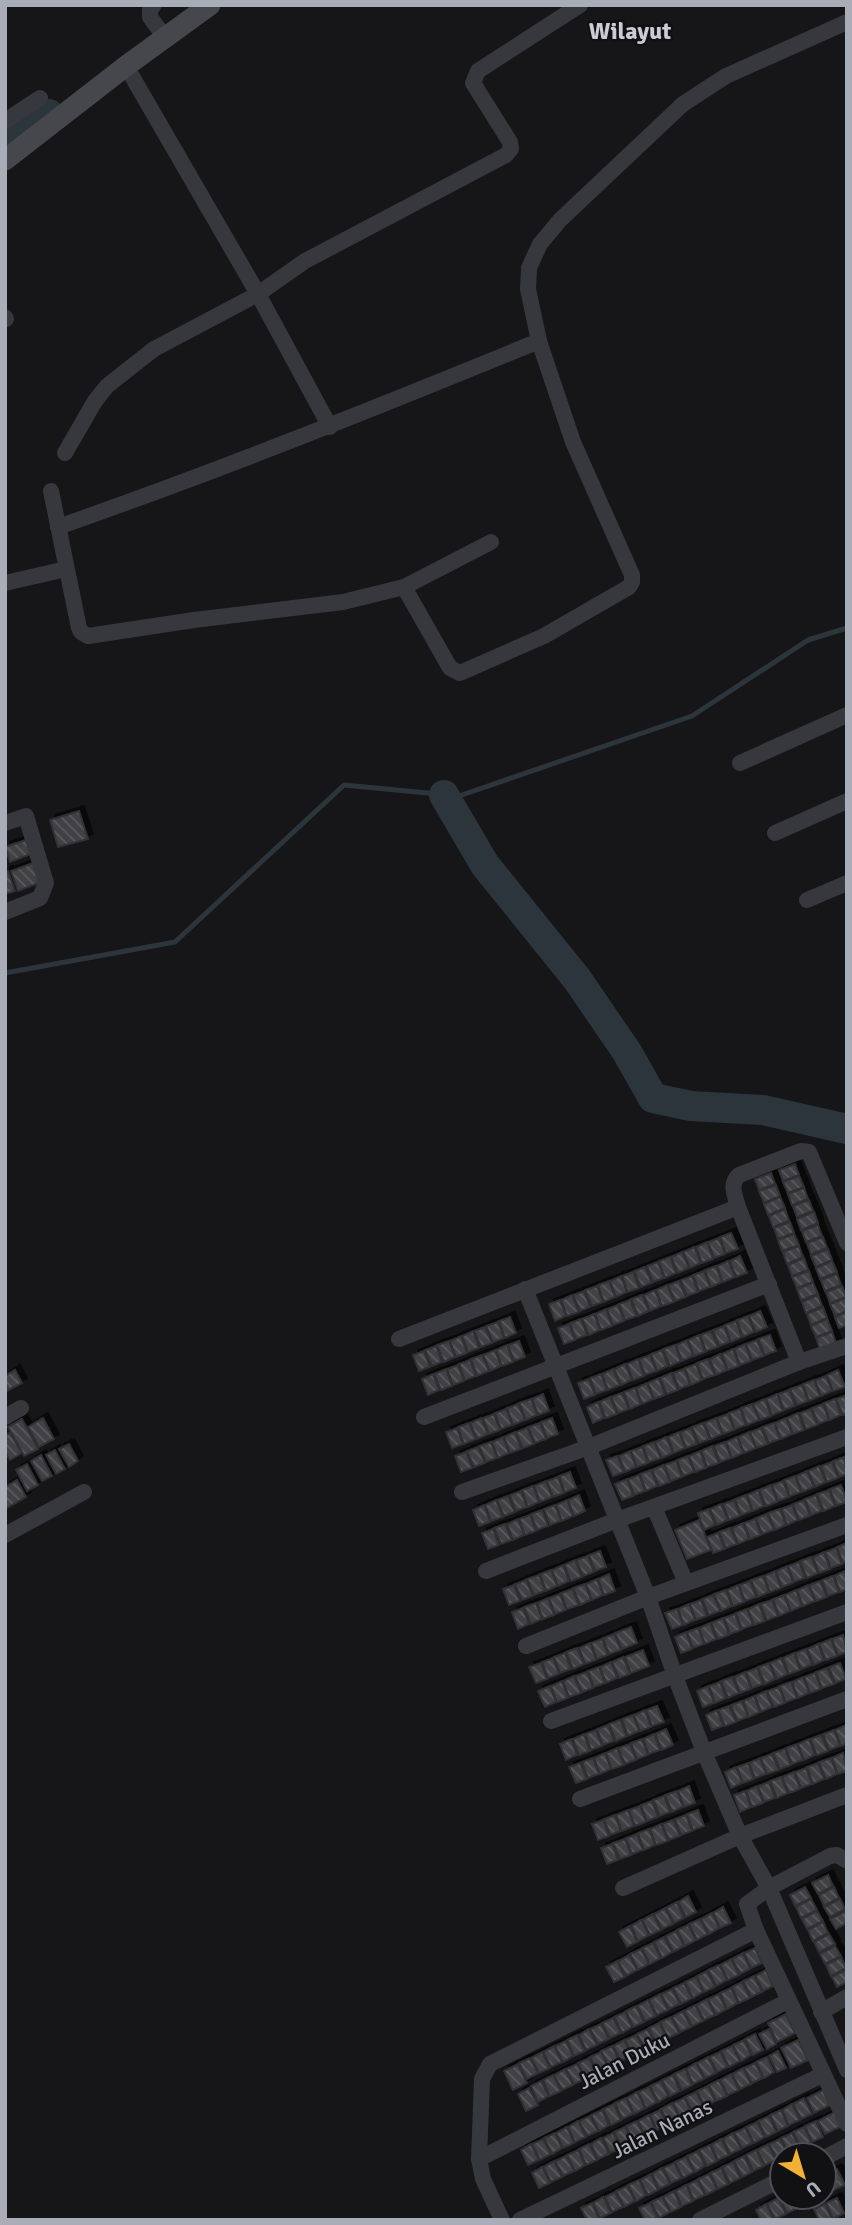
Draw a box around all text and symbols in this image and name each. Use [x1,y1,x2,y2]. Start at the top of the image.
district label: Wilayut [589,16,671,46]
street label: Jalan Duku [574,2027,674,2095]
street label: Jalan Nanas [607,2094,717,2164]
north arrow [768,2141,838,2211]
text: U [800,2175,825,2202]

